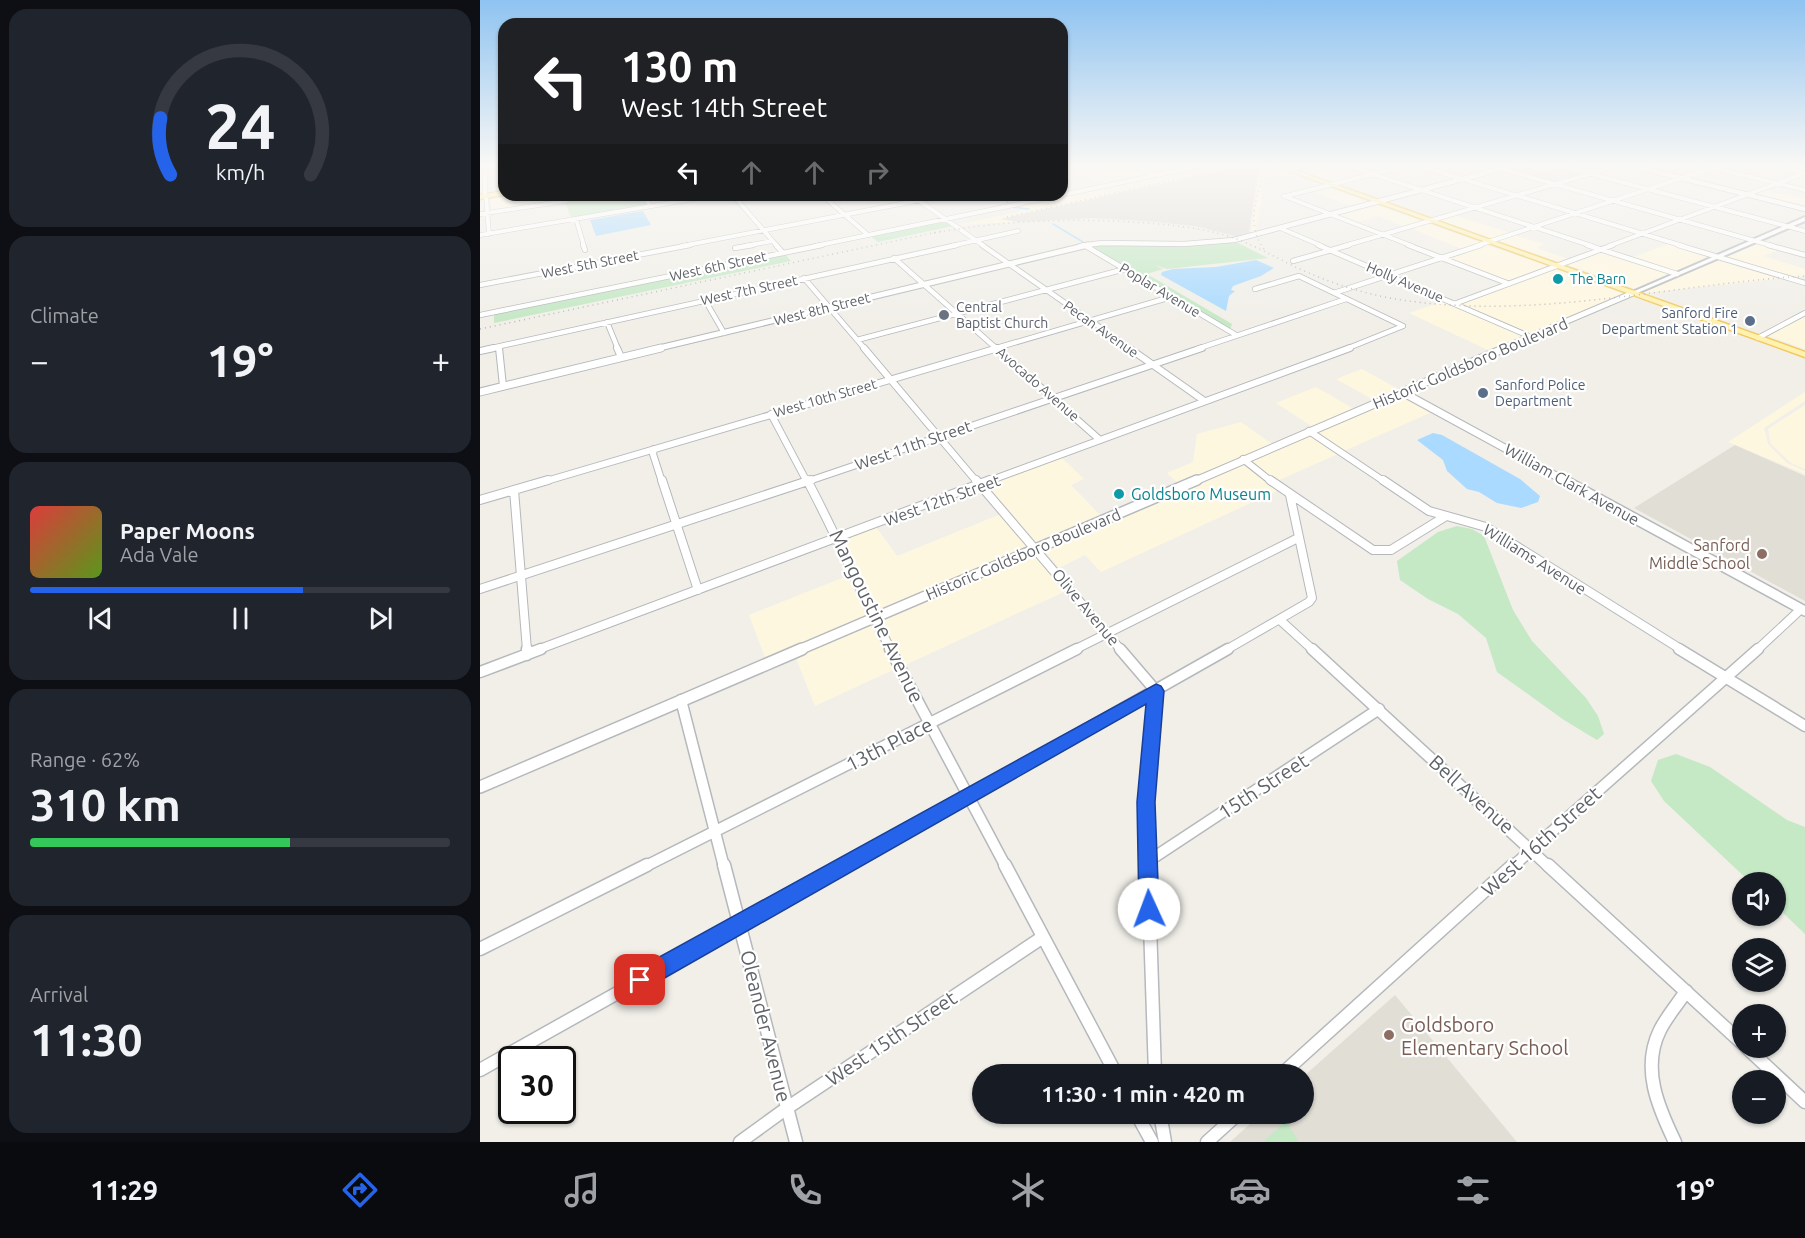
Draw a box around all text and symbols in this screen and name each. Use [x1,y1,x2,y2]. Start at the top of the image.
icon: left [522,42,600,120]
text: 130 m [621,43,738,90]
text: 24 [205,91,275,161]
text: West 14th Street [621,92,827,122]
icon: left [672,156,705,189]
icon: ahead [735,156,768,189]
icon: ahead [798,156,831,189]
icon: right [861,156,894,189]
text: km/h [215,160,265,184]
street label: West 5th Street [540,247,641,281]
street label: West 6th Street [668,248,769,284]
street label: Holly Avenue [1364,259,1446,305]
street label: Poplar Avenue [1117,260,1203,320]
place label: The Barn [1570,271,1626,287]
street label: West 7th Street [699,272,800,308]
marker: The Barn [1551,272,1565,286]
street label: West 8th Street [772,289,872,329]
street label: Pecan Avenue [1060,297,1142,361]
place label: Central Baptist Church [956,299,1048,331]
text: Climate [30,304,99,327]
place label: Sanford Fire Department Station 1 [1601,305,1738,337]
marker: Central Baptist Church [937,308,951,322]
street label: Historic Goldsboro Boulevard [1370,314,1570,412]
marker: Sanford Fire Department Station 1 [1743,314,1757,328]
text: 19° [207,335,273,386]
text: − [30,342,49,379]
text: + [431,342,450,379]
street label: Avocado Avenue [993,344,1083,424]
street label: West 10th Street [771,375,879,420]
place label: Sanford Police Department [1495,377,1585,409]
marker: Sanford Police Department [1476,386,1490,400]
street label: West 11th Street [852,416,974,473]
street label: William Clark Avenue [1502,440,1642,528]
street label: West 12th Street [882,470,1003,529]
place label: Goldsboro Museum [1131,485,1271,503]
marker: Goldsboro Museum [1112,487,1126,501]
street label: Historic Goldsboro Boulevard [923,505,1123,603]
text: Paper Moons [120,518,255,543]
street label: Williams Avenue [1480,520,1590,598]
street label: Mangoustine Avenue [825,526,929,706]
place label: Sanford Middle School [1649,536,1750,572]
text: Ada Vale [120,543,198,566]
marker: Sanford Middle School [1755,547,1769,561]
street label: Olive Avenue [1049,565,1123,649]
icon: previous [84,602,117,635]
icon: pause [224,602,257,635]
icon: next [364,602,397,635]
street label: 13th Place [842,712,936,776]
text: Range · 62% [30,748,140,771]
street label: 15th Street [1214,748,1312,823]
street label: Bell Avenue [1425,750,1519,838]
text: 310 km [30,779,181,830]
street label: West 16th Street [1477,781,1606,901]
map controls [1732,872,1786,1124]
button: sound [1732,872,1786,926]
position arrow [1117,877,1181,941]
button: layers [1732,938,1786,992]
street label: Oleander Avenue [736,948,796,1104]
pin [614,954,665,1005]
icon: arrive [623,963,656,996]
text: Arrival [30,983,88,1006]
street label: West 15th Street [821,986,961,1090]
button: + [1732,1004,1786,1058]
place label: Goldsboro Elementary School [1401,1013,1568,1059]
text: 11:30 [30,1014,143,1065]
marker: Goldsboro Elementary School [1382,1028,1396,1042]
speed limit sign: 30 [498,1046,576,1124]
button: − [1732,1070,1786,1124]
text: 11:30 · 1 min · 420 m [1041,1081,1245,1106]
icon: directions [339,1169,381,1211]
icon: music [561,1169,603,1211]
icon: phone [784,1169,826,1211]
icon: climate [1007,1169,1049,1211]
icon: car [1229,1169,1271,1211]
icon: filters [1452,1169,1494,1211]
text: 11:29 [90,1175,158,1205]
text: 19° [1675,1175,1715,1205]

